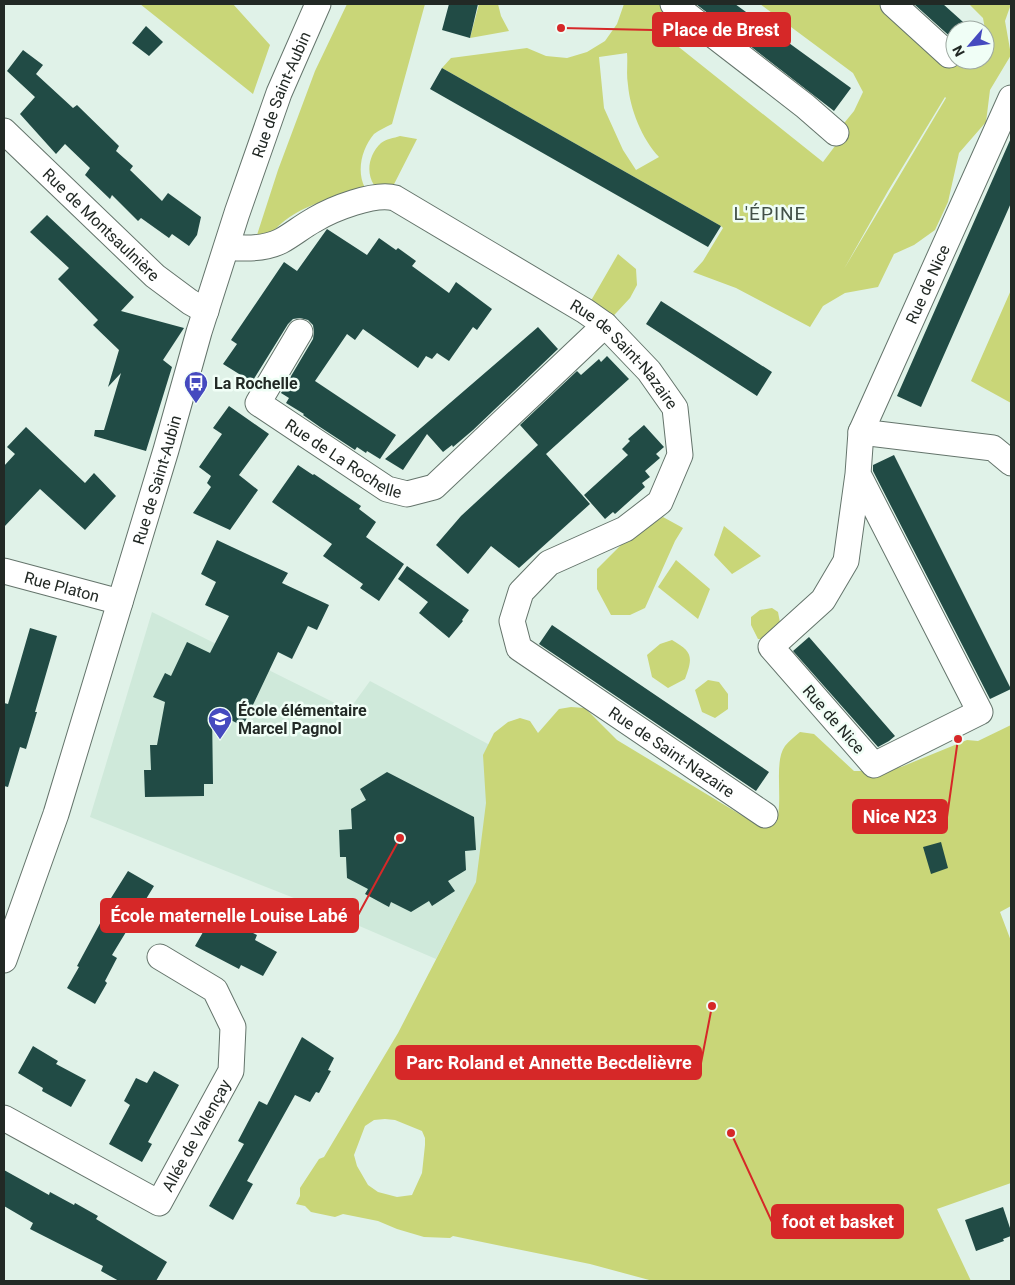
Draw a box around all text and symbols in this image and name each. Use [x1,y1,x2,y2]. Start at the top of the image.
callout: Place de Brest [653,13,790,46]
text: Place de Brest [663,19,779,40]
north arrow [945,20,995,70]
street label: Rue de Saint-Aubin [248,29,315,160]
text: N [949,43,968,59]
street label: Rue de Montsaulnière [39,165,163,285]
district label: L'ÉPINE [734,202,806,225]
street label: Rue de Nice [902,242,954,327]
street label: Rue de Saint-Nazaire [567,295,682,413]
bus stop icon: La Rochelle [183,370,209,404]
place label: La Rochelle [214,374,298,393]
street label: Rue de Saint-Aubin [129,413,185,547]
street label: Rue de La Rochelle [282,415,404,502]
street label: Rue Platon [22,568,101,606]
street label: Rue de Nice [799,681,869,758]
place label: École élémentaire Marcel Pagnol [238,701,367,738]
street label: Rue de Saint-Nazaire [605,703,738,801]
school or university icon: École élémentaire Marcel Pagnol [207,706,233,740]
callout: Nice N23 [853,800,947,833]
text: Nice N23 [863,806,937,827]
callout: École maternelle Louise Labé [101,899,358,932]
text: École maternelle Louise Labé [110,905,348,926]
callout: Parc Roland et Annette Becdelièvre [396,1046,701,1079]
text: Parc Roland et Annette Becdelièvre [406,1052,692,1073]
street label: Allée de Valençay [158,1076,235,1195]
callout: foot et basket [772,1205,903,1238]
text: foot et basket [782,1211,894,1232]

